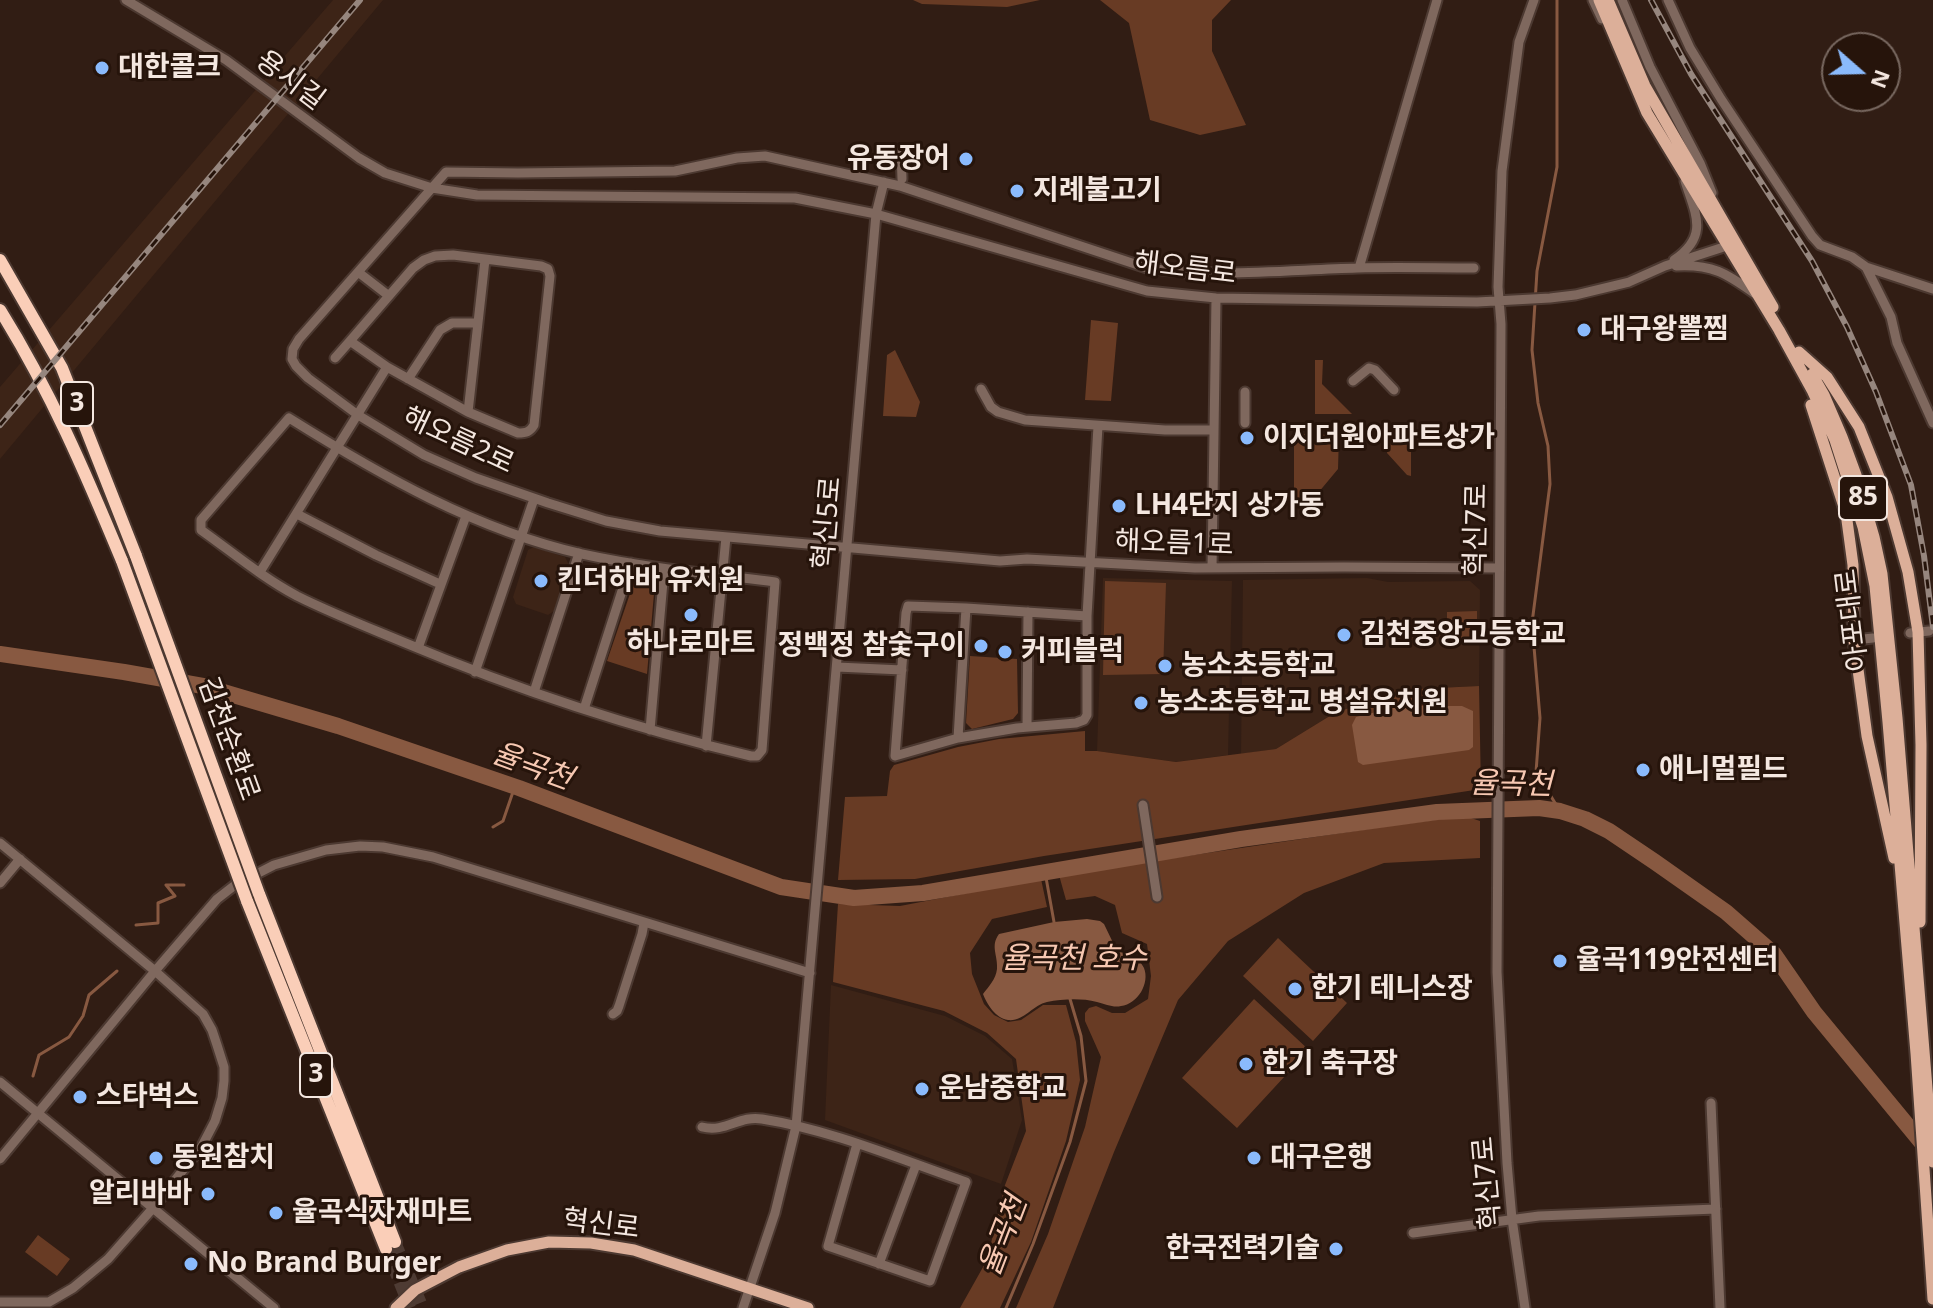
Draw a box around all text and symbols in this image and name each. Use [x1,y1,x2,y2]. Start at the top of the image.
north arrow [1821,32,1901,112]
street label: 용시길 [249,44,331,118]
place label: 대한콜크 [118,51,221,85]
marker: 대한콜크 [93,59,111,77]
text: N [1865,66,1899,93]
place label: 유동장어 [847,142,950,176]
marker: 유동장어 [957,150,975,168]
place label: 지례불고기 [1033,174,1162,208]
marker: 지례불고기 [1008,182,1026,200]
street label: 해오름로 [1132,246,1238,292]
place label: 대구왕뽈찜 [1600,313,1729,347]
marker: 대구왕뽈찜 [1575,321,1593,339]
road number: 3 [61,382,93,426]
street label: 해오름2로 [397,401,519,481]
place label: 이지더원아파트상가 [1263,421,1495,455]
marker: 이지더원아파트상가 [1238,429,1256,447]
street label: 혁신5로 [807,475,849,571]
road number: 85 [1839,476,1887,520]
street label: 혁신7로 [1459,483,1495,577]
place label: LH4단지 상가동 [1135,489,1324,523]
marker: LH4단지 상가동 [1110,497,1128,515]
street label: 해오름1로 [1114,525,1234,563]
place label: 킨더하바 유치원 [557,564,745,598]
street label: 아포대로 [1830,567,1876,673]
marker: 킨더하바 유치원 [532,572,550,590]
marker: 하나로마트 [682,606,700,624]
place label: 김천중앙고등학교 [1360,618,1566,652]
marker: 김천중앙고등학교 [1335,626,1353,644]
place label: 하나로마트 [627,627,755,661]
place label: 정백정 참숯구이 [777,629,965,663]
place label: 커피블럭 [1021,635,1124,669]
marker: 정백정 참숯구이 [972,637,990,655]
marker: 커피블럭 [996,643,1014,661]
place label: 농소초등학교 [1181,649,1336,683]
marker: 농소초등학교 [1156,657,1174,675]
street label: 김천순환로 [190,673,266,805]
place label: 농소초등학교 병설유치원 [1157,686,1448,720]
marker: 농소초등학교 병설유치원 [1132,694,1150,712]
water label: 율곡천 [487,736,577,798]
place label: 애니멀필드 [1659,753,1788,787]
marker: 애니멀필드 [1634,761,1652,779]
water label: 율곡천 [1469,766,1553,804]
water label: 율곡천 호수 [1001,941,1147,977]
place label: 율곡119안전센터 [1576,944,1779,978]
marker: 율곡119안전센터 [1551,952,1569,970]
place label: 한기 테니스장 [1311,972,1473,1006]
marker: 한기 테니스장 [1286,980,1304,998]
place label: 한기 축구장 [1262,1047,1398,1081]
road number: 3 [300,1053,332,1097]
marker: 한기 축구장 [1237,1055,1255,1073]
place label: 운남중학교 [938,1072,1067,1106]
place label: 스타벅스 [96,1080,199,1114]
marker: 운남중학교 [913,1080,931,1098]
marker: 스타벅스 [71,1088,89,1106]
street label: 혁신7로 [1467,1135,1509,1231]
place label: 동원참치 [172,1141,275,1175]
place label: 대구은행 [1270,1141,1373,1175]
marker: 동원참치 [147,1149,165,1167]
marker: 대구은행 [1245,1149,1263,1167]
place label: 알리바바 [89,1177,192,1211]
marker: 알리바바 [199,1185,217,1203]
water label: 율곡천 [972,1191,1036,1281]
place label: 율곡식자재마트 [292,1196,472,1230]
marker: 율곡식자재마트 [267,1204,285,1222]
street label: 혁신로 [561,1204,641,1246]
place label: 한국전력기술 [1165,1232,1320,1266]
marker: 한국전력기술 [1327,1240,1345,1258]
place label: No Brand Burger [207,1247,441,1281]
marker: No Brand Burger [182,1255,200,1273]

